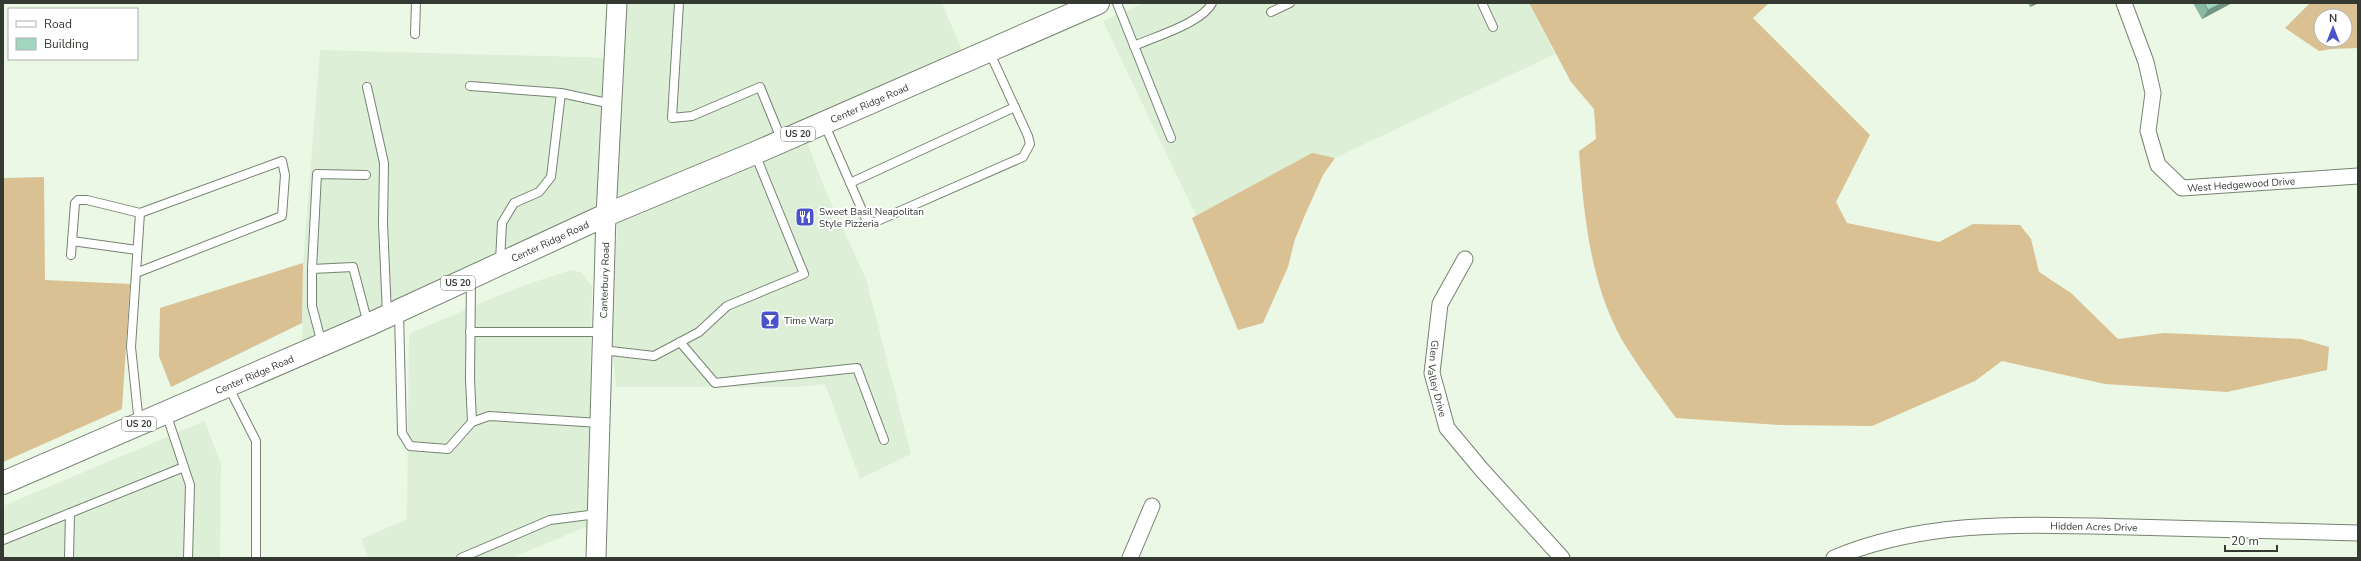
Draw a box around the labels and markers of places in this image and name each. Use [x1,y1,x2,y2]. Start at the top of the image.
place label: Sweet Basil Neapolitan Style Pizzeria [819,205,924,231]
restaurant icon: Sweet Basil Neapolitan Style Pizzeria [794,206,816,228]
bar icon: Time Warp [759,309,781,331]
place label: Time Warp [784,314,834,328]

